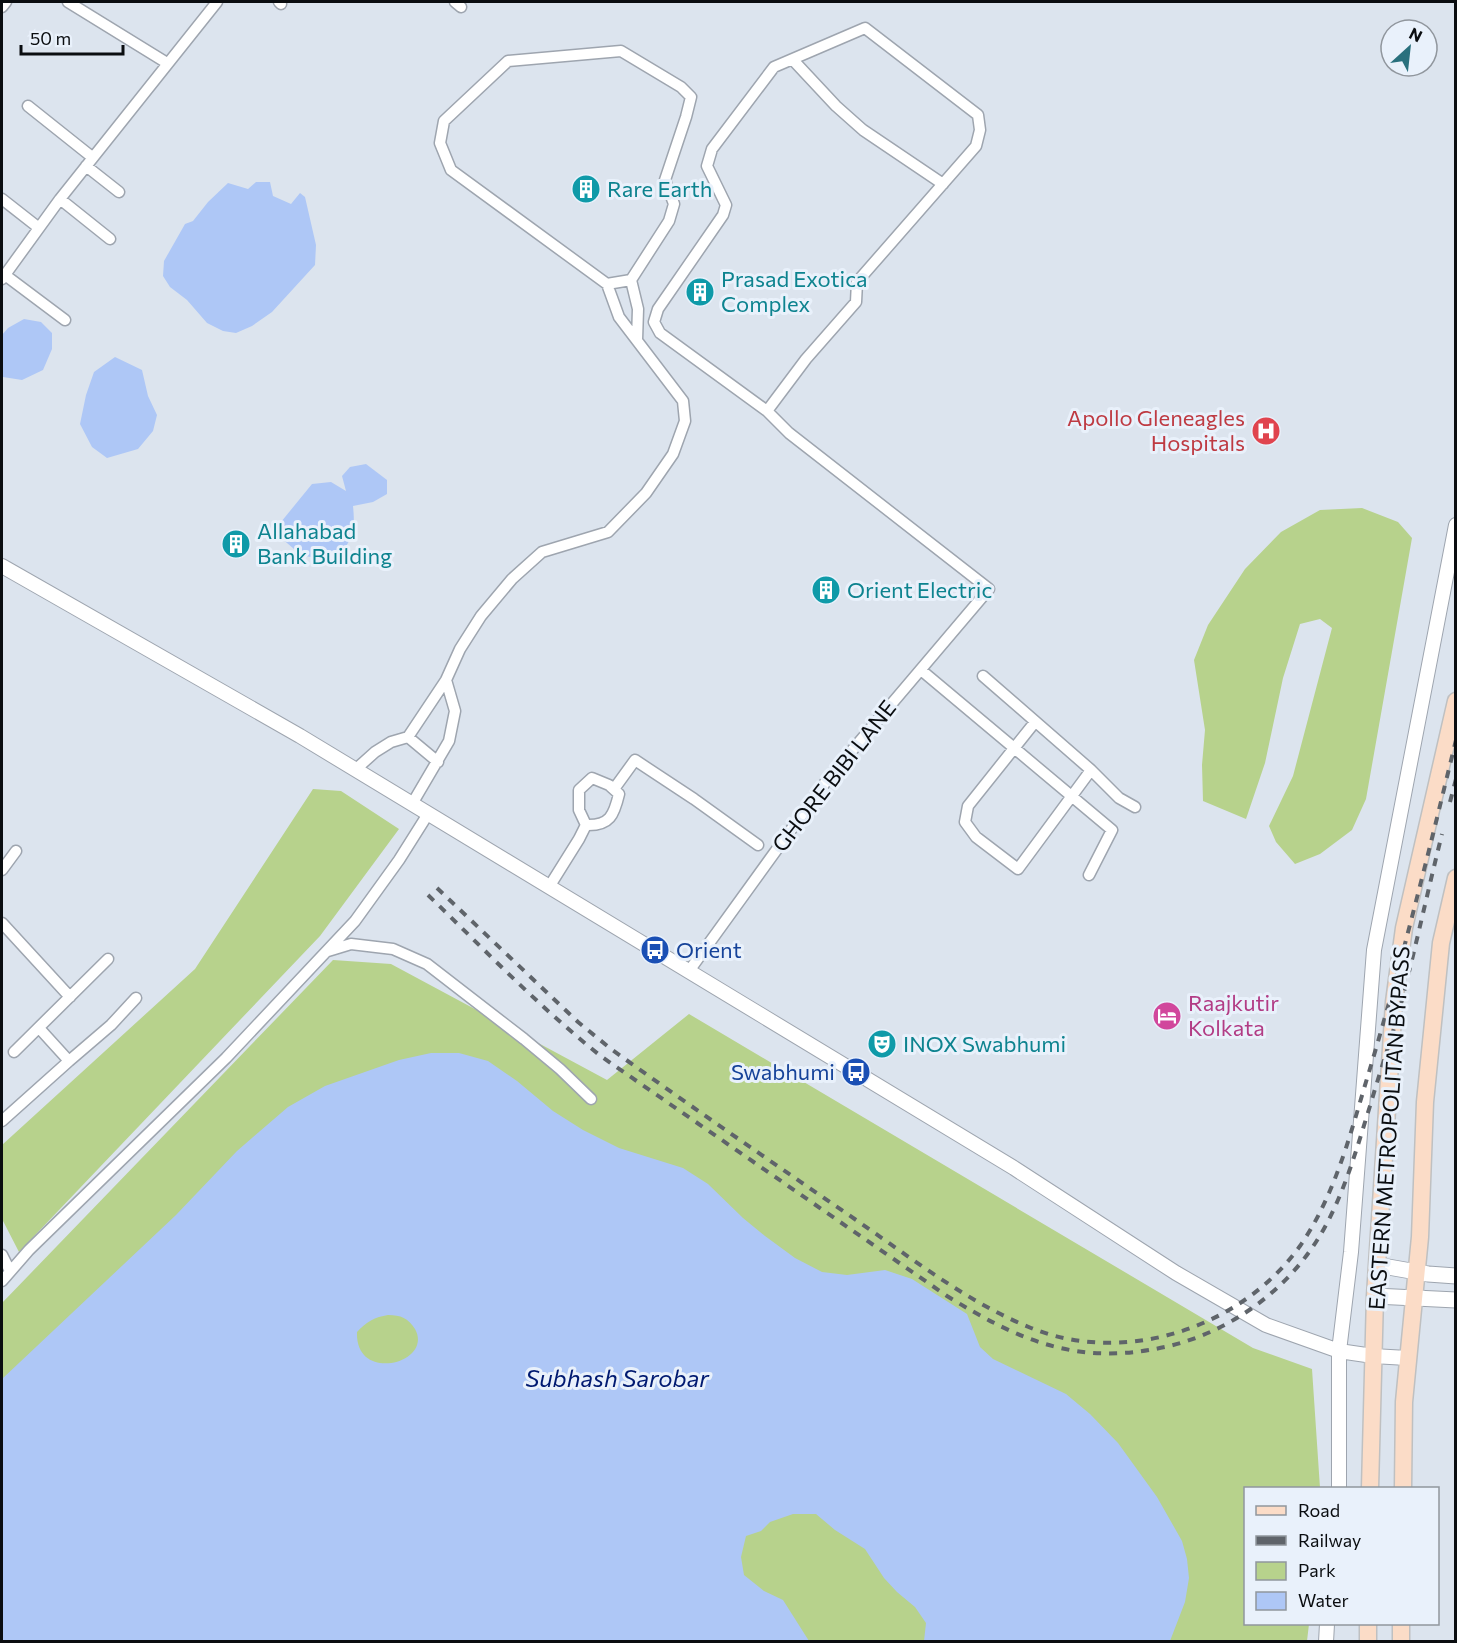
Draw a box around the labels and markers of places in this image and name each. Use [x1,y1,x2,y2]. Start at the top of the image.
building icon: Rare Earth [570,173,602,205]
place label: Rare Earth [607,175,712,202]
place label: Prasad Exotica Complex [721,265,868,317]
building icon: Prasad Exotica Complex [684,276,716,308]
place label: Apollo Gleneagles Hospitals [1067,404,1245,456]
hospital icon: Apollo Gleneagles Hospitals [1250,415,1282,447]
place label: Allahabad Bank Building [257,517,392,569]
building icon: Allahabad Bank Building [220,528,252,560]
building icon: Orient Electric [810,574,842,606]
place label: Orient Electric [847,576,992,603]
bus stop icon: Orient [639,934,671,966]
place label: Orient [676,936,742,963]
place label: Raajkutir Kolkata [1188,989,1279,1041]
hotel icon: Raajkutir Kolkata [1151,1000,1183,1032]
theatre icon: INOX Swabhumi [866,1028,898,1060]
place label: INOX Swabhumi [903,1030,1066,1057]
bus stop icon: Swabhumi [840,1056,872,1088]
place label: Swabhumi [731,1058,835,1085]

